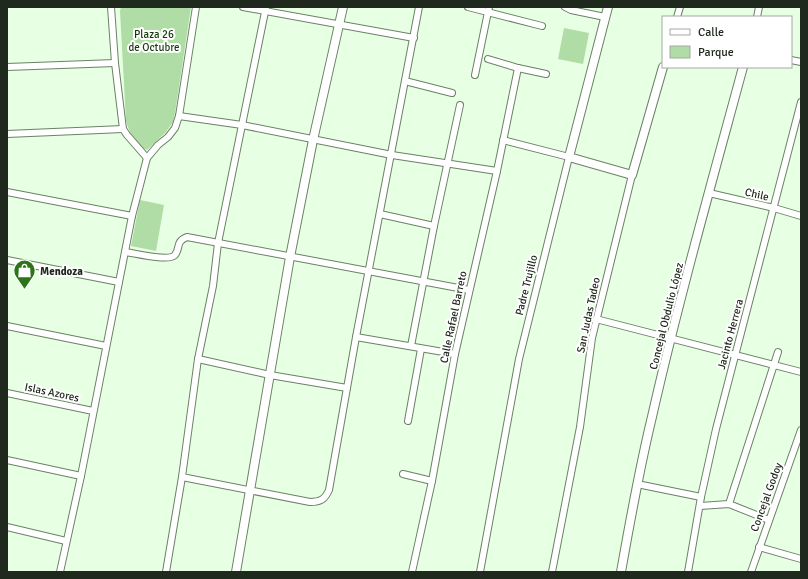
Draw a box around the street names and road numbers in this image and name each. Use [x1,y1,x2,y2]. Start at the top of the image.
street label: Chile [744,185,770,204]
street label: Padre Trujillo [513,253,540,317]
street label: Concejal Obdulio López [647,261,686,371]
street label: Calle Rafael Barreto [437,270,470,364]
street label: San Judas Tadeo [574,276,603,354]
street label: Jacinto Herrera [715,297,746,371]
street label: Islas Azores [23,380,81,405]
street label: Concejal Godoy [748,460,785,533]

